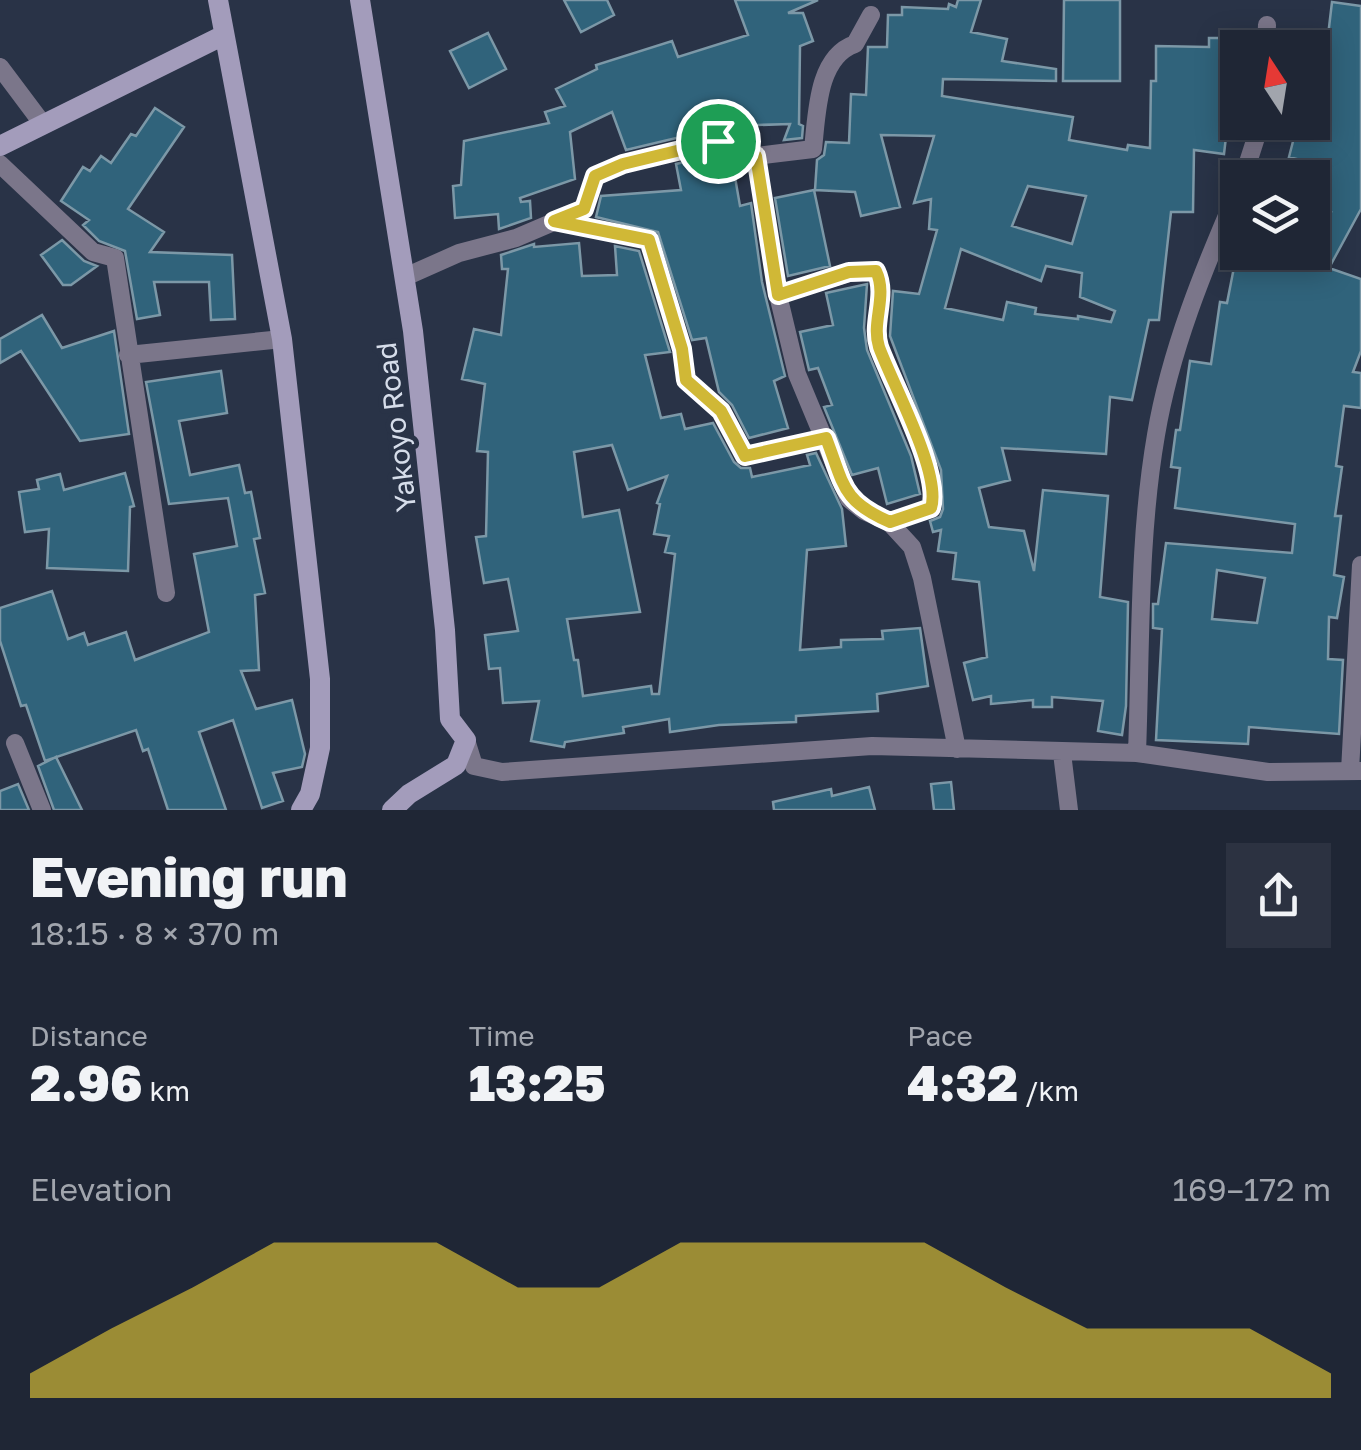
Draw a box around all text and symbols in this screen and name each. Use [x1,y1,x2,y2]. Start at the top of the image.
north arrow [1220,30,1330,140]
map controls [1220,30,1330,270]
pin [676,99,761,184]
icon: arrive [691,114,746,169]
button: layers [1220,160,1330,270]
street label: Yakoyo Road [369,340,422,514]
text: Evening run [30,843,348,909]
button: share [1226,843,1331,948]
text: 18:15 · 8 × 370 m [30,914,279,952]
text: Distance [30,1019,148,1052]
text: Time [469,1019,535,1052]
text: Pace [907,1019,973,1052]
text: 2.96 [30,1052,143,1112]
text: 13:25 [469,1052,606,1112]
text: 4:32 [907,1052,1018,1112]
text: km [143,1074,190,1107]
text: /km [1018,1074,1079,1107]
text: Elevation [30,1170,172,1208]
text: 169–172 m [1172,1170,1331,1208]

